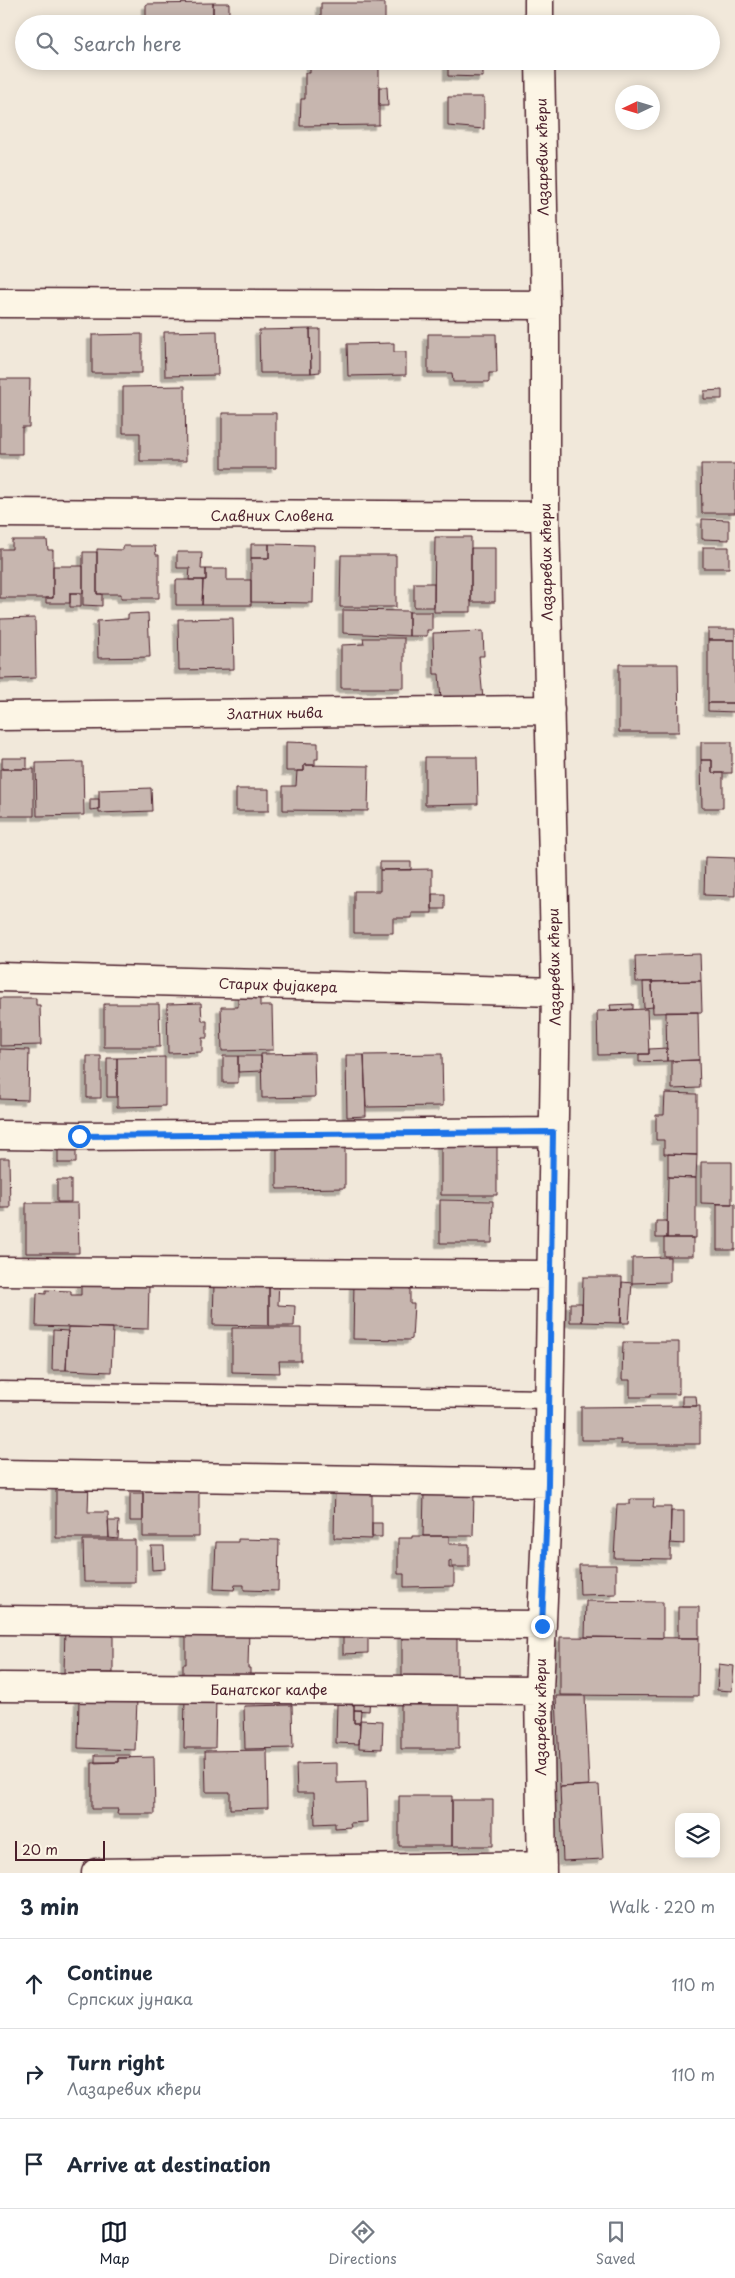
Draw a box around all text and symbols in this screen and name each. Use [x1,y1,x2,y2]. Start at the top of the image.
search box [15,15,720,70]
icon: search [33,29,61,57]
text: Search here [73,29,182,57]
north arrow [615,85,660,130]
street label: Лазаревих кћери [530,98,554,216]
street label: Лазаревих кћери [534,503,558,621]
street label: Славних Словена [211,505,334,526]
street label: Златних њива [226,702,323,724]
street label: Лазаревих кћери [542,908,566,1026]
street label: Старих фијакера [218,972,338,998]
route start [68,1125,91,1148]
route end [531,1615,554,1638]
street label: Лазаревих кћери [530,1658,551,1776]
street label: Банатског калфе [210,1679,328,1700]
map controls [675,1813,720,1858]
button: layers [675,1813,720,1858]
scale bar [15,1838,105,1861]
text: 20 m [22,1839,58,1860]
text: 3 min [20,1890,79,1922]
text: Walk · 220 m [609,1894,715,1918]
text: Continue [67,1958,153,1986]
icon: ahead [20,1970,48,1998]
text: 110 m [672,1972,715,1996]
text: Српских јунака [67,1986,193,2010]
text: Turn right [67,2048,165,2076]
icon: right [20,2060,48,2088]
text: 110 m [672,2062,715,2086]
text: Лазаревих кћери [67,2076,202,2100]
icon: arrive [20,2150,48,2178]
text: Arrive at destination [67,2150,271,2178]
tab: Map [100,2218,129,2269]
tab: Directions [329,2218,397,2269]
tab: Saved [596,2218,635,2269]

